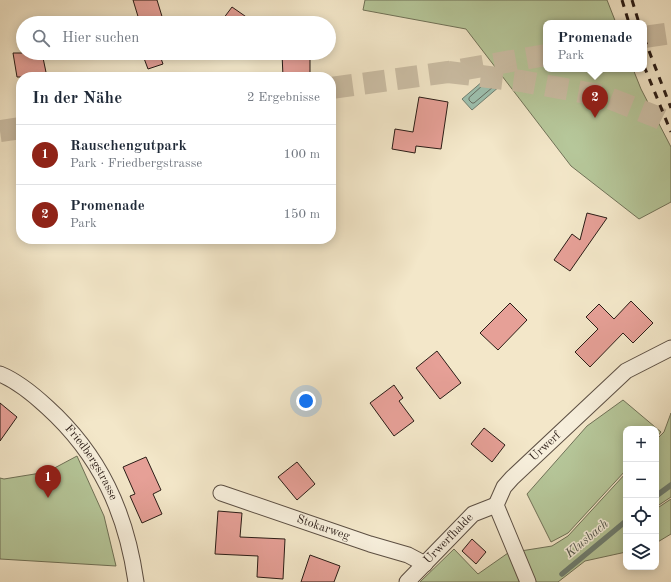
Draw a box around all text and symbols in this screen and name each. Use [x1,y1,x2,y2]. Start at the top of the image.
search box [16,16,336,60]
popup [543,20,647,72]
icon: search [30,27,52,49]
text: Hier suchen [62,31,139,46]
text: Promenade [558,31,632,46]
text: Park [558,49,584,62]
pin: 2 [582,85,608,118]
text: In der Nähe [32,90,122,107]
text: 2 Ergebnisse [247,91,320,104]
text: Rauschengutpark [70,139,187,154]
text: 1 [41,148,49,161]
text: 100 m [283,148,320,161]
text: Park · Friedbergstrasse [70,157,202,170]
text: Promenade [70,199,145,214]
text: 2 [41,208,49,221]
text: 150 m [283,208,320,221]
text: Park [70,217,97,230]
your location [296,391,316,411]
street label: Friedbergstrasse [62,423,119,502]
map controls [623,426,659,570]
button: + [623,426,659,462]
street label: Urwerf [528,429,564,464]
button: − [623,462,659,498]
pin: 1 [35,465,61,498]
button: locate [623,498,659,534]
street label: Urwerfhalde [422,511,476,566]
street label: Stokarweg [295,513,352,543]
water label: Klusbach [562,517,611,561]
button: layers [623,534,659,570]

